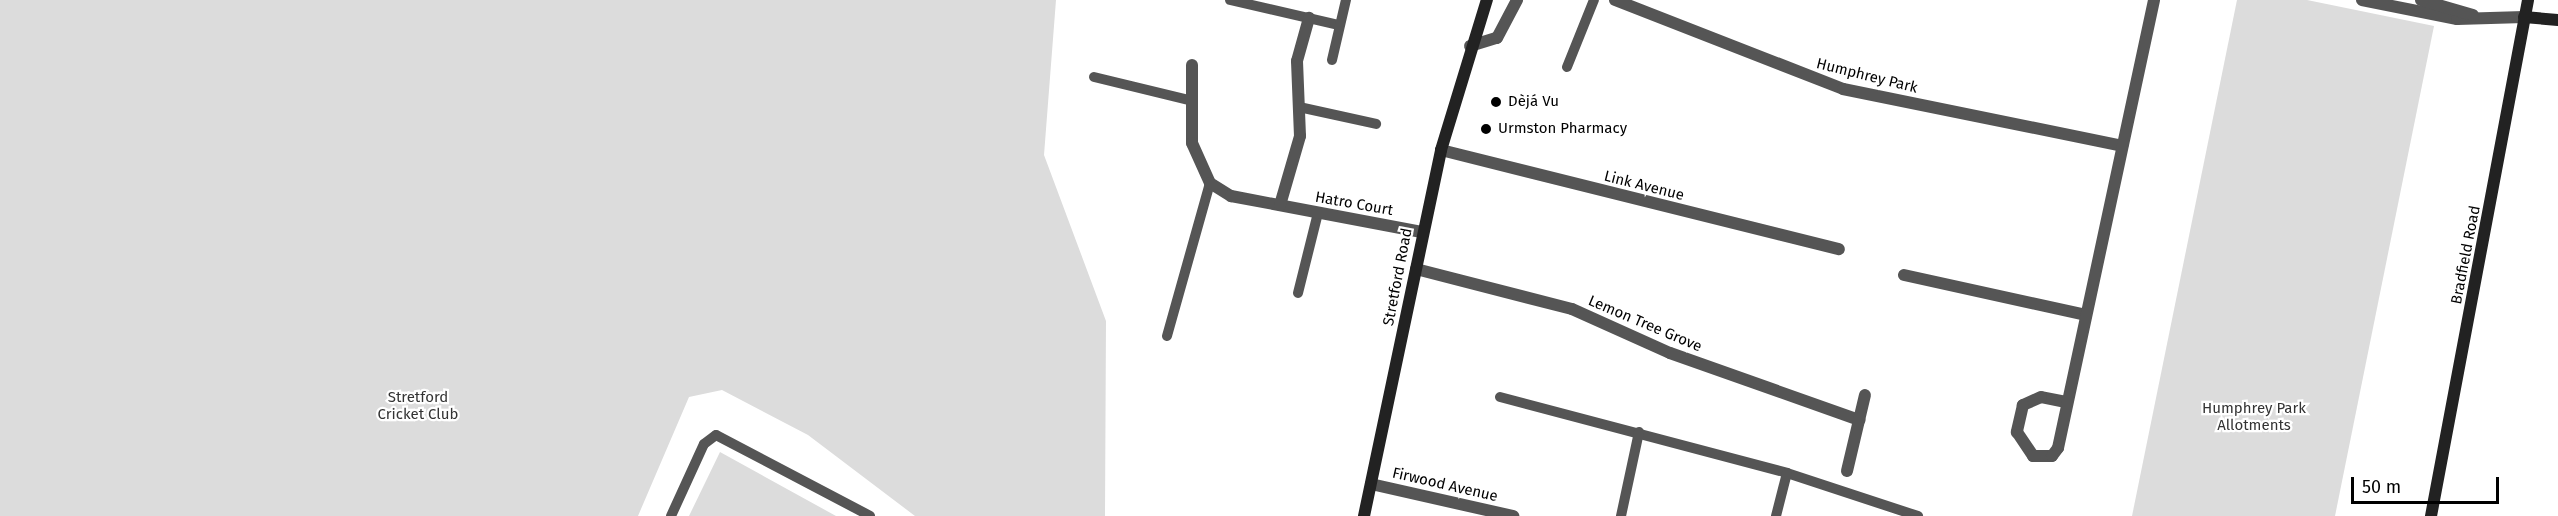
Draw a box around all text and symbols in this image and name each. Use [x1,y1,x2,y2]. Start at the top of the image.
street label: Humphrey Park [1814,55,1920,97]
place label: Dèjá Vu [1508,93,1559,111]
marker: Dèjá Vu [1489,95,1503,109]
place label: Urmston Pharmacy [1498,120,1627,138]
marker: Urmston Pharmacy [1479,122,1493,136]
street label: Link Avenue [1602,167,1686,205]
street label: Hatro Court [1314,188,1394,220]
street label: Bradfield Road [2448,204,2484,306]
street label: Stretford Road [1380,227,1416,327]
street label: Lemon Tree Grove [1586,292,1704,356]
park label: Stretford Cricket Club [378,388,458,423]
park label: Humphrey Park Allotments [2202,399,2306,434]
street label: Firwood Avenue [1390,464,1500,506]
scale bar [2354,465,2502,503]
text: 50 m [2362,476,2401,498]

